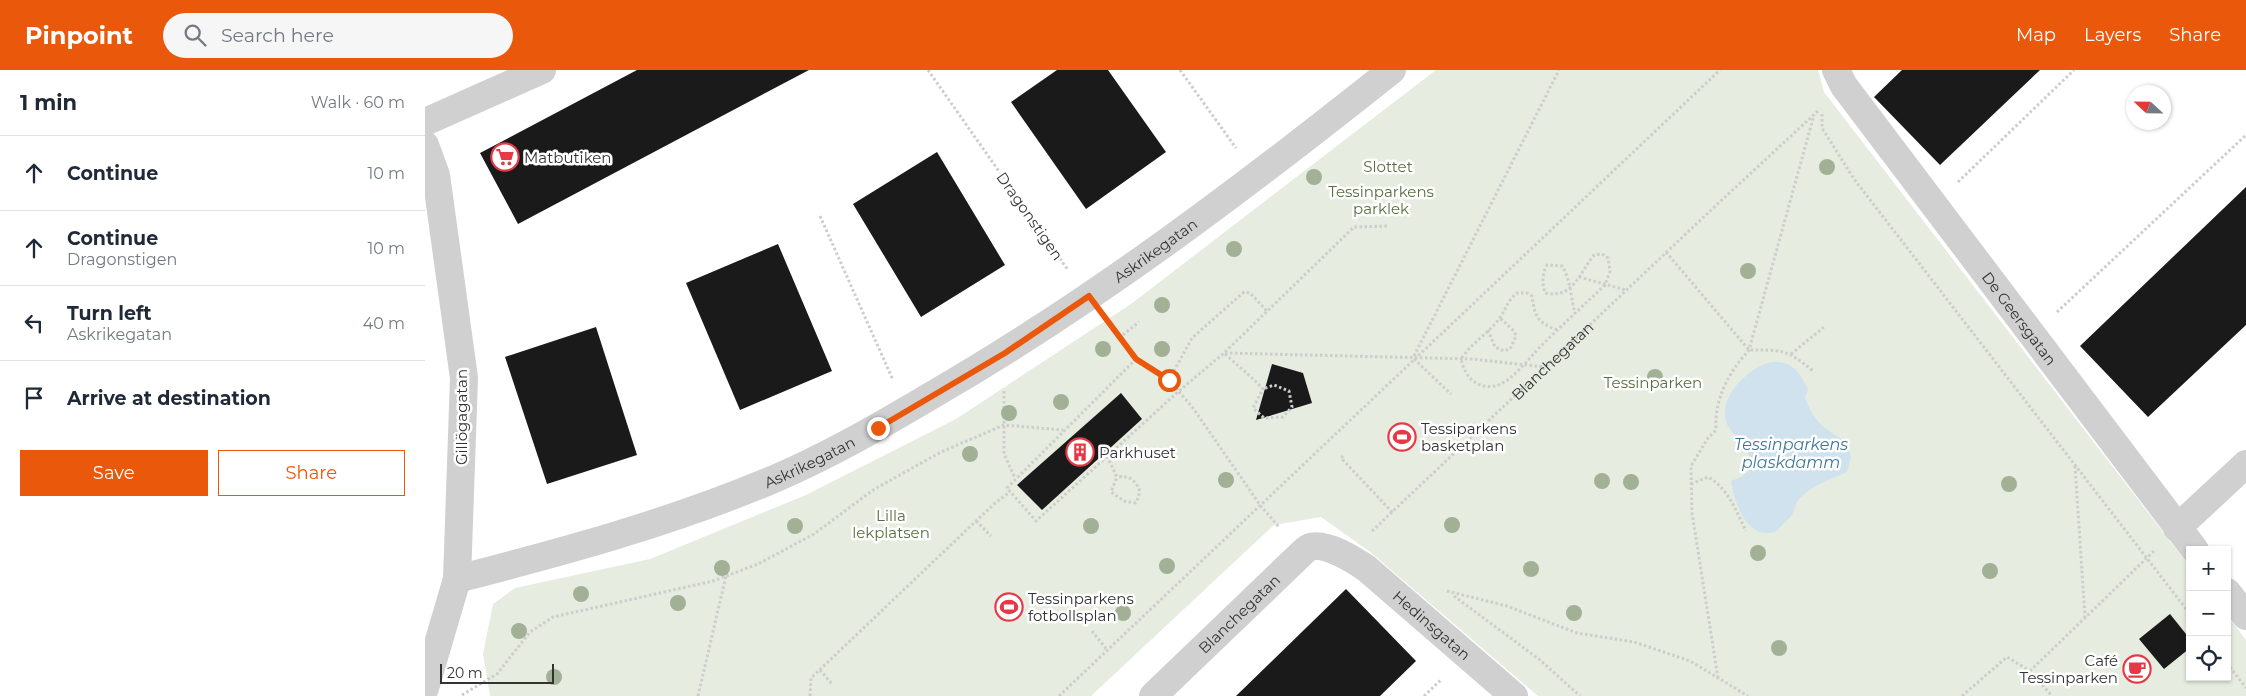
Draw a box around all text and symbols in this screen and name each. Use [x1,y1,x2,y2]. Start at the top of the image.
search box [163,13,513,58]
text: Pinpoint [25,21,133,50]
icon: search [181,21,209,49]
text: Search here [221,24,334,47]
text: Map [2016,24,2056,46]
text: Layers [2084,24,2141,46]
text: Share [2169,24,2221,46]
north arrow [2126,85,2171,130]
text: 1 min [20,90,77,115]
text: Walk · 60 m [311,93,405,112]
supermarket icon: Matbutiken [490,142,520,172]
place label: Matbutiken [524,148,612,167]
park label: Slottet [1363,157,1413,176]
icon: ahead [20,159,48,187]
text: Continue [67,162,158,185]
text: 10 m [367,164,405,183]
street label: Dragonstigen [993,168,1067,264]
park label: Tessinparkens parklek [1328,182,1434,218]
street label: Askrikegatan [1110,214,1201,286]
text: Continue [67,227,158,250]
icon: ahead [20,234,48,262]
text: 10 m [367,239,405,258]
text: Dragonstigen [67,250,177,269]
street label: De Geersgatan [1978,268,2061,369]
text: Turn left [67,302,152,325]
icon: left [20,309,48,337]
text: 40 m [363,314,405,333]
street label: Blanchegatan [1507,317,1597,404]
text: Askrikegatan [67,325,172,344]
street label: Gillögagatan [452,369,471,465]
route start [1158,369,1181,392]
park label: Tessinparken [1604,373,1702,392]
icon: arrive [20,384,48,412]
text: Arrive at destination [67,387,271,410]
route end [867,417,890,440]
place label: Tessiparkens basketplan [1421,419,1517,455]
sports icon: Tessiparkens basketplan [1387,422,1417,452]
street label: Askrikegatan [761,432,858,492]
water label: Tessinparkens plaskdamm [1734,435,1848,472]
building icon: Parkhuset [1065,437,1095,467]
place label: Parkhuset [1099,443,1176,462]
button: Save [20,450,208,496]
button: Share [218,450,405,496]
park label: Lilla lekplatsen [852,506,930,542]
map controls [2186,546,2231,681]
button: + [2186,546,2231,591]
street label: Blanchegatan [1194,570,1284,657]
street label: Hedinsgatan [1389,586,1475,664]
place label: Tessinparkens fotbollsplan [1028,589,1134,625]
button: − [2186,591,2231,636]
sports icon: Tessinparkens fotbollsplan [994,592,1024,622]
button: locate [2186,636,2231,681]
place label: Café Tessinparken [2020,651,2118,687]
cafe icon: Café Tessinparken [2122,654,2152,684]
scale bar [440,661,554,684]
text: 20 m [447,664,483,682]

